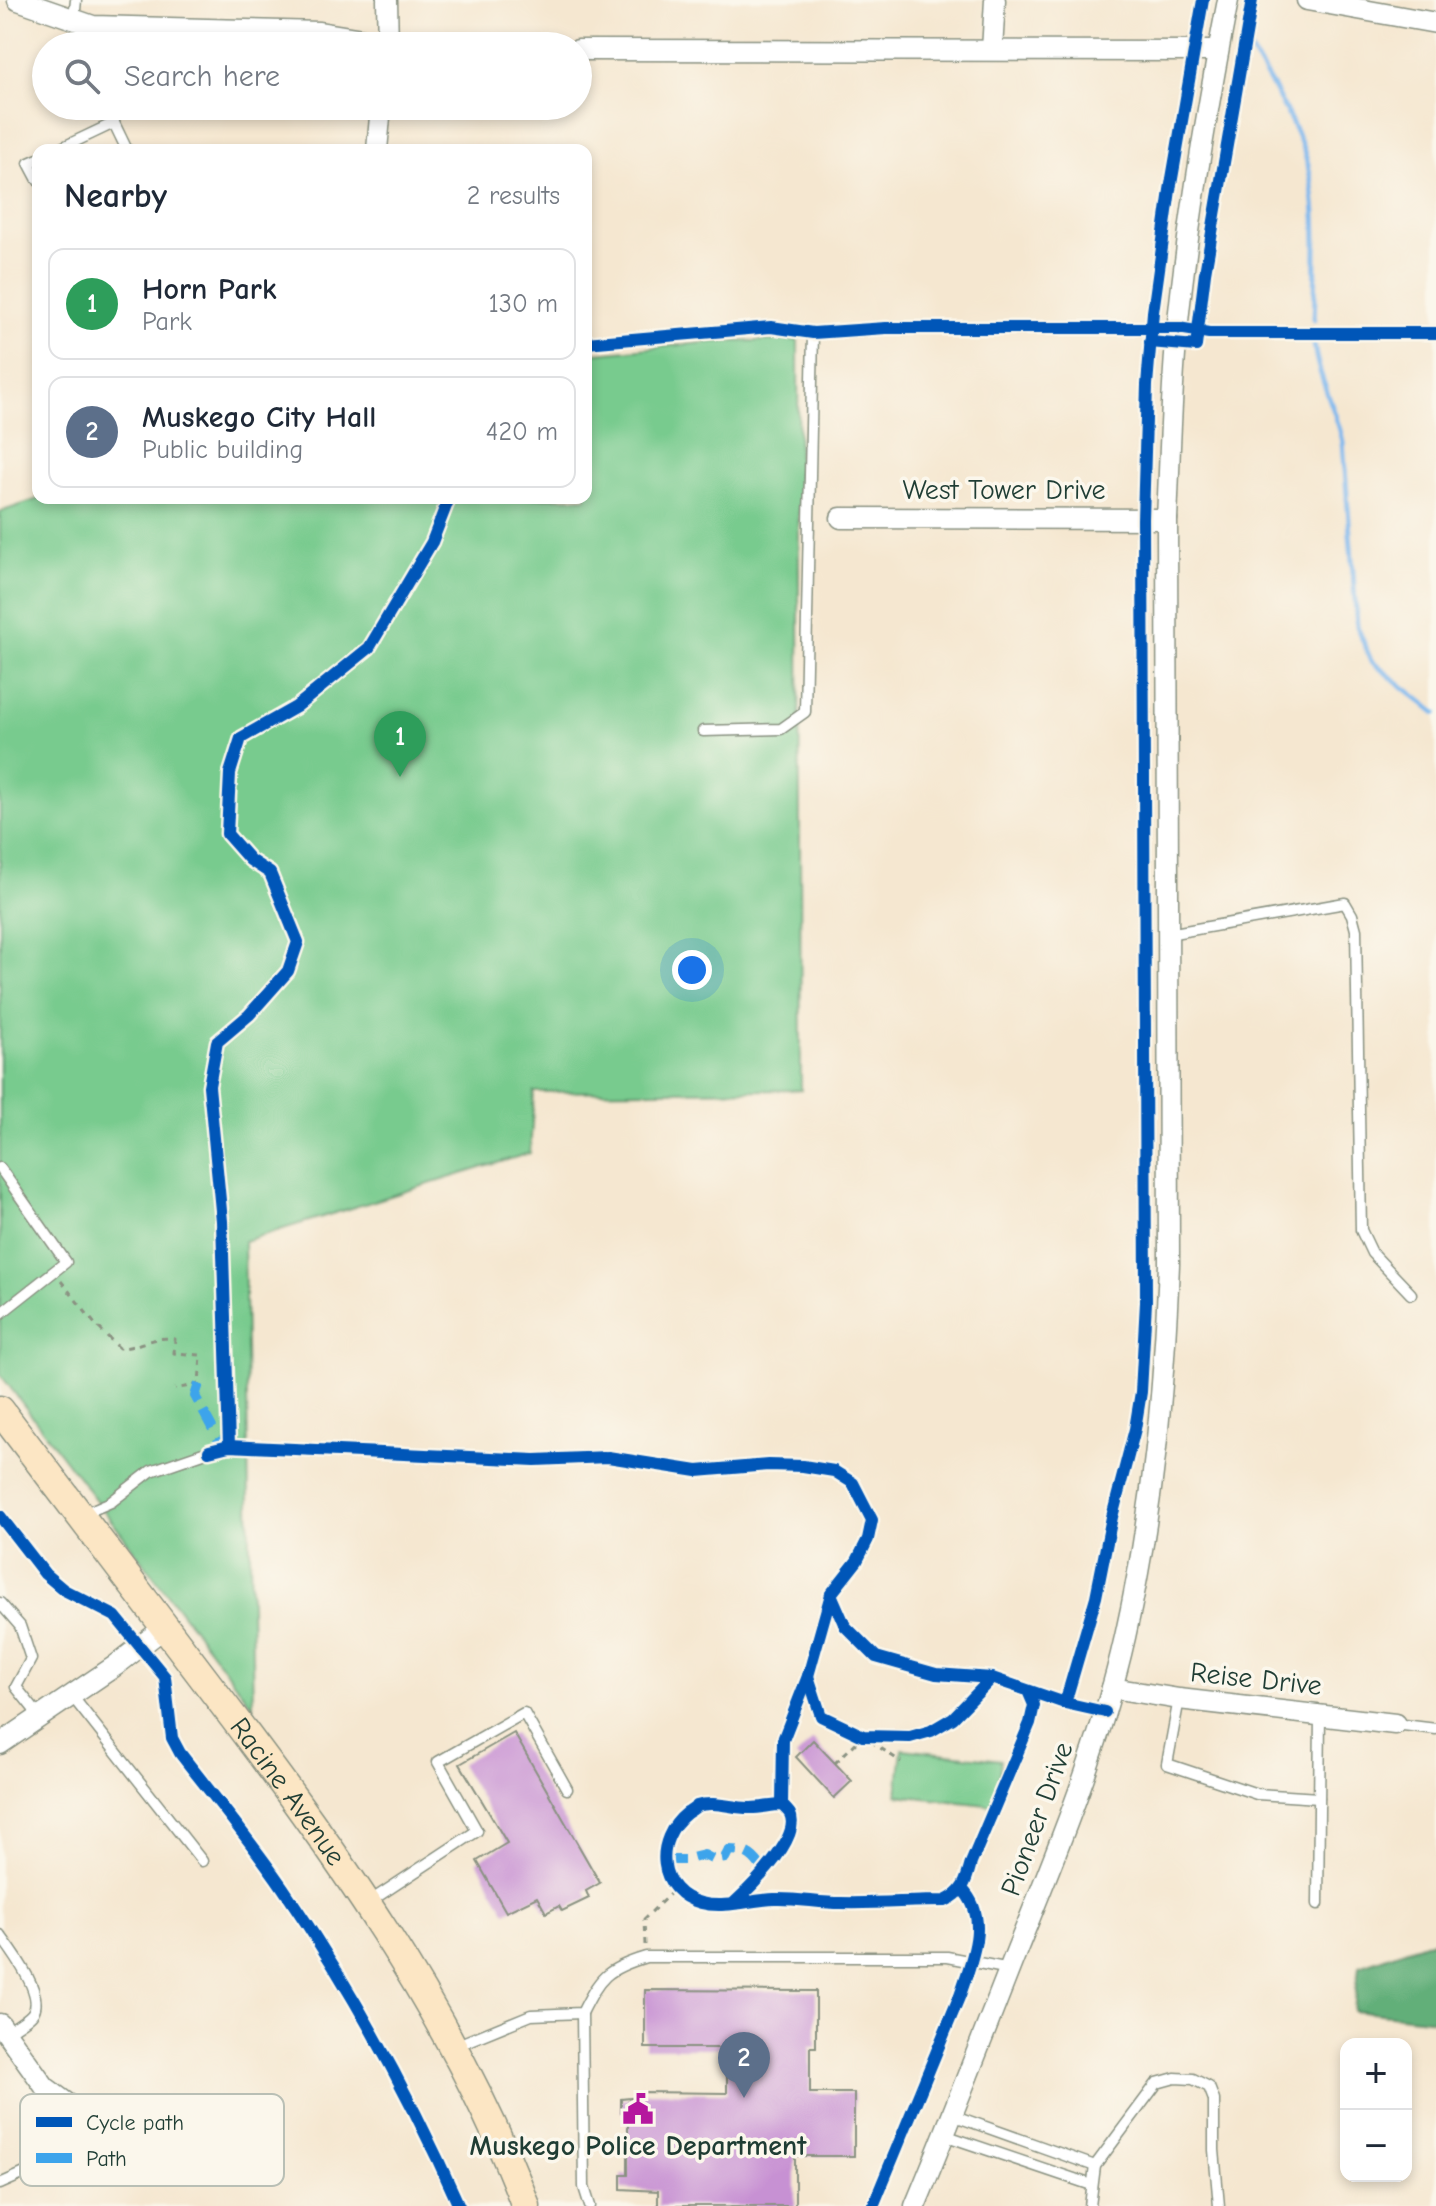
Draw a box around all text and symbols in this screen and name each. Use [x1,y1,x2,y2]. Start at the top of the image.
search box [32,32,592,120]
icon: search [60,54,104,98]
text: Search here [124,59,280,94]
text: Nearby [64,176,167,216]
text: 2 results [467,181,560,211]
text: Horn Park [142,272,277,307]
text: 1 [87,289,97,319]
text: 130 m [489,289,558,319]
text: Park [142,307,192,337]
text: Muskego City Hall [142,400,376,435]
text: 2 [86,417,98,447]
text: 420 m [486,417,558,447]
text: Public building [142,435,303,465]
street label: West Tower Drive [902,474,1106,506]
pin: 1 [374,711,426,777]
your location [672,950,712,990]
street label: Reise Drive [1189,1656,1323,1702]
street label: Racine Avenue [223,1711,352,1872]
street label: Pioneer Drive [994,1738,1080,1900]
pin: 2 [718,2032,770,2098]
map controls [1340,2038,1412,2182]
button: + [1340,2038,1412,2110]
public building icon: Muskego Police Department [621,2092,655,2126]
legend [20,2094,284,2186]
text: Cycle path [86,2110,184,2136]
button: − [1340,2110,1412,2182]
place label: Muskego Police Department [470,2130,807,2162]
text: Path [86,2146,127,2172]

